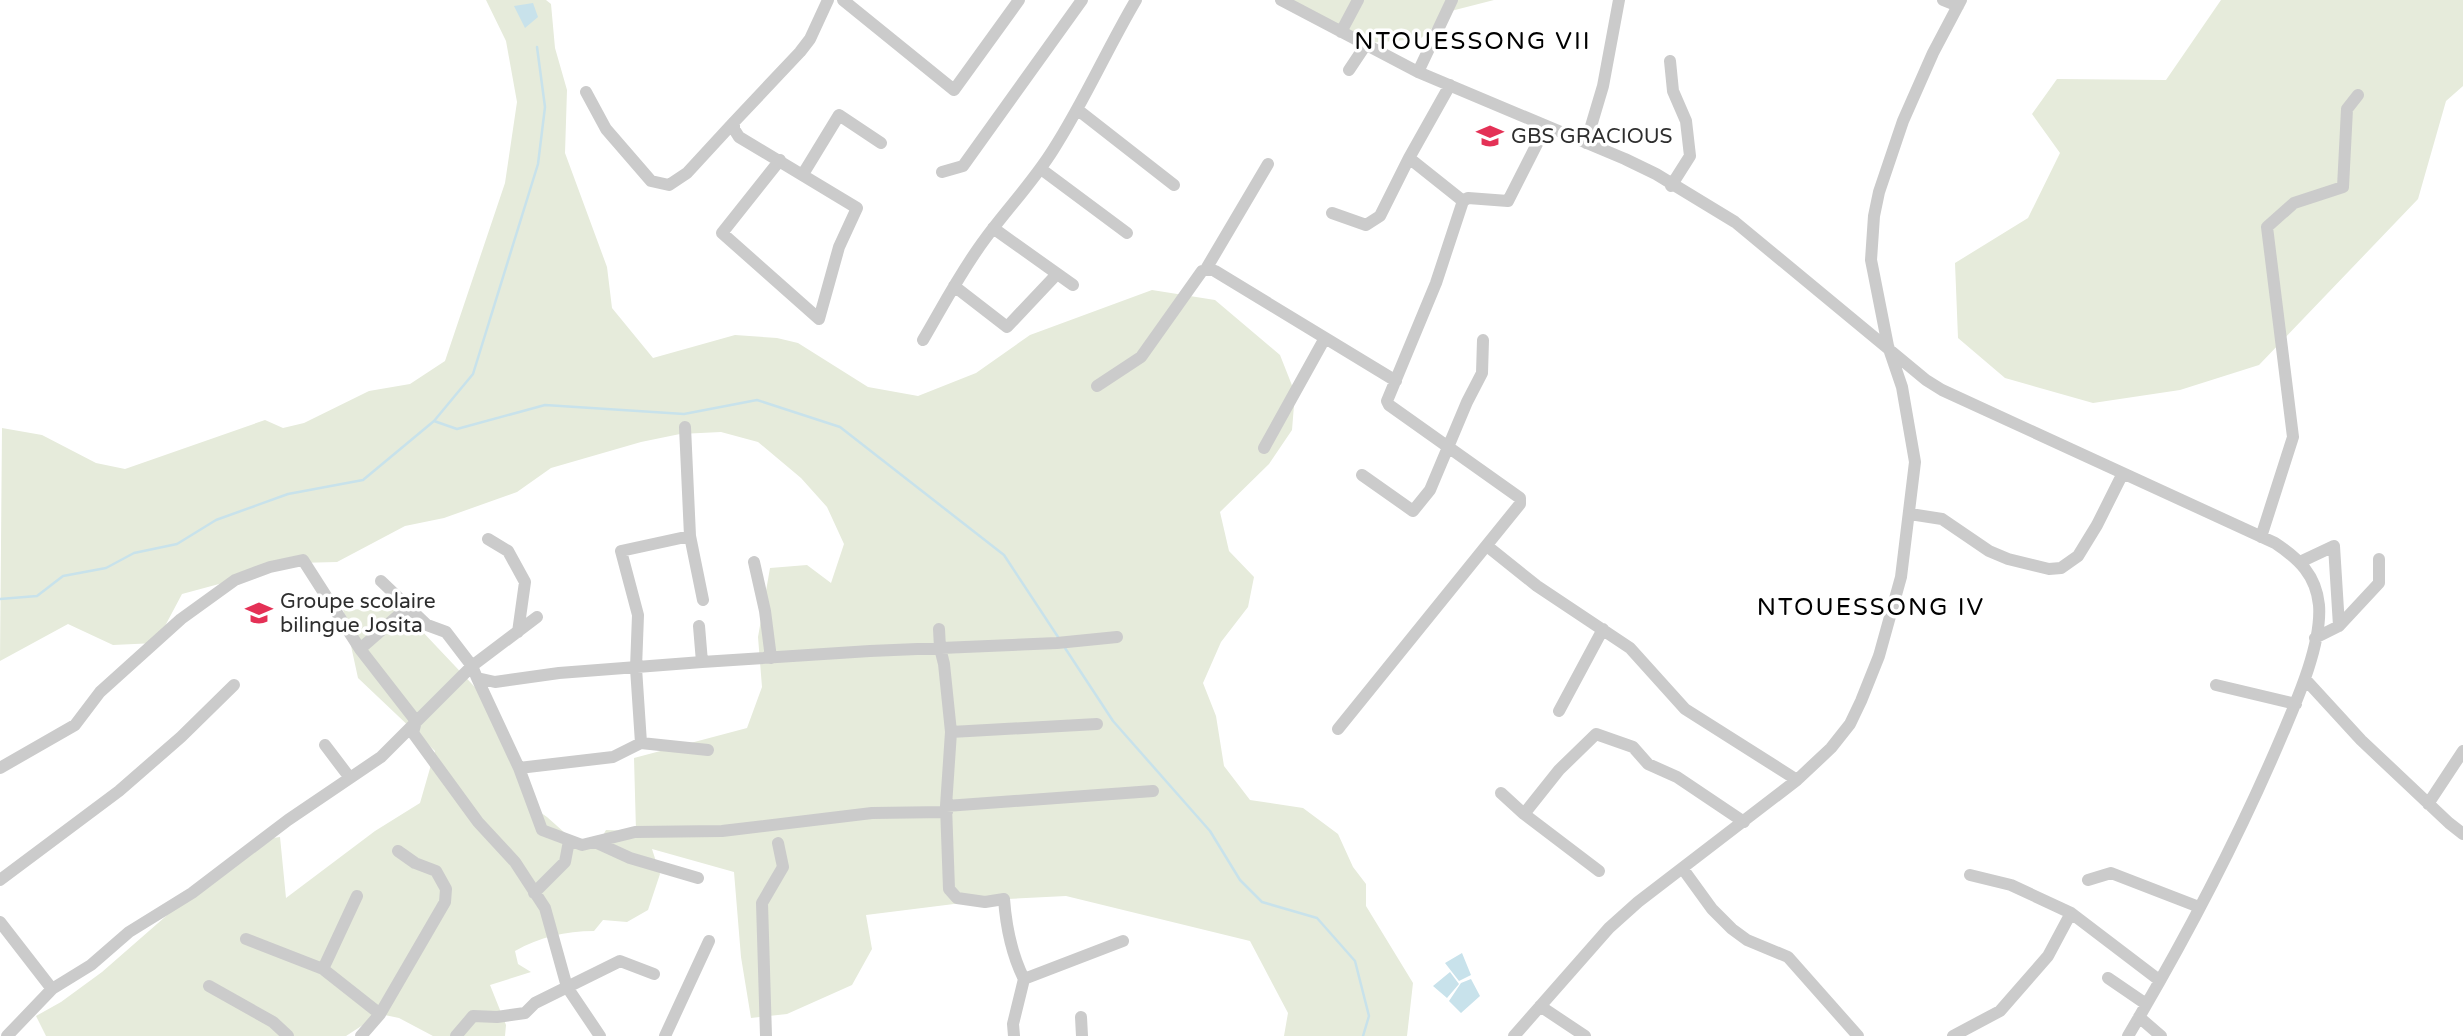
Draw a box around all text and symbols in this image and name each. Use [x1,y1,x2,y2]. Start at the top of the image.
district label: NTOUESSONG VII [1354,27,1592,56]
school or university icon: GBS GRACIOUS [1475,121,1505,151]
place label: GBS GRACIOUS [1511,124,1673,149]
place label: Groupe scolaire bilingue Josita [280,589,436,638]
district label: NTOUESSONG IV [1757,593,1985,622]
school or university icon: Groupe scolaire bilingue Josita [244,598,274,628]

